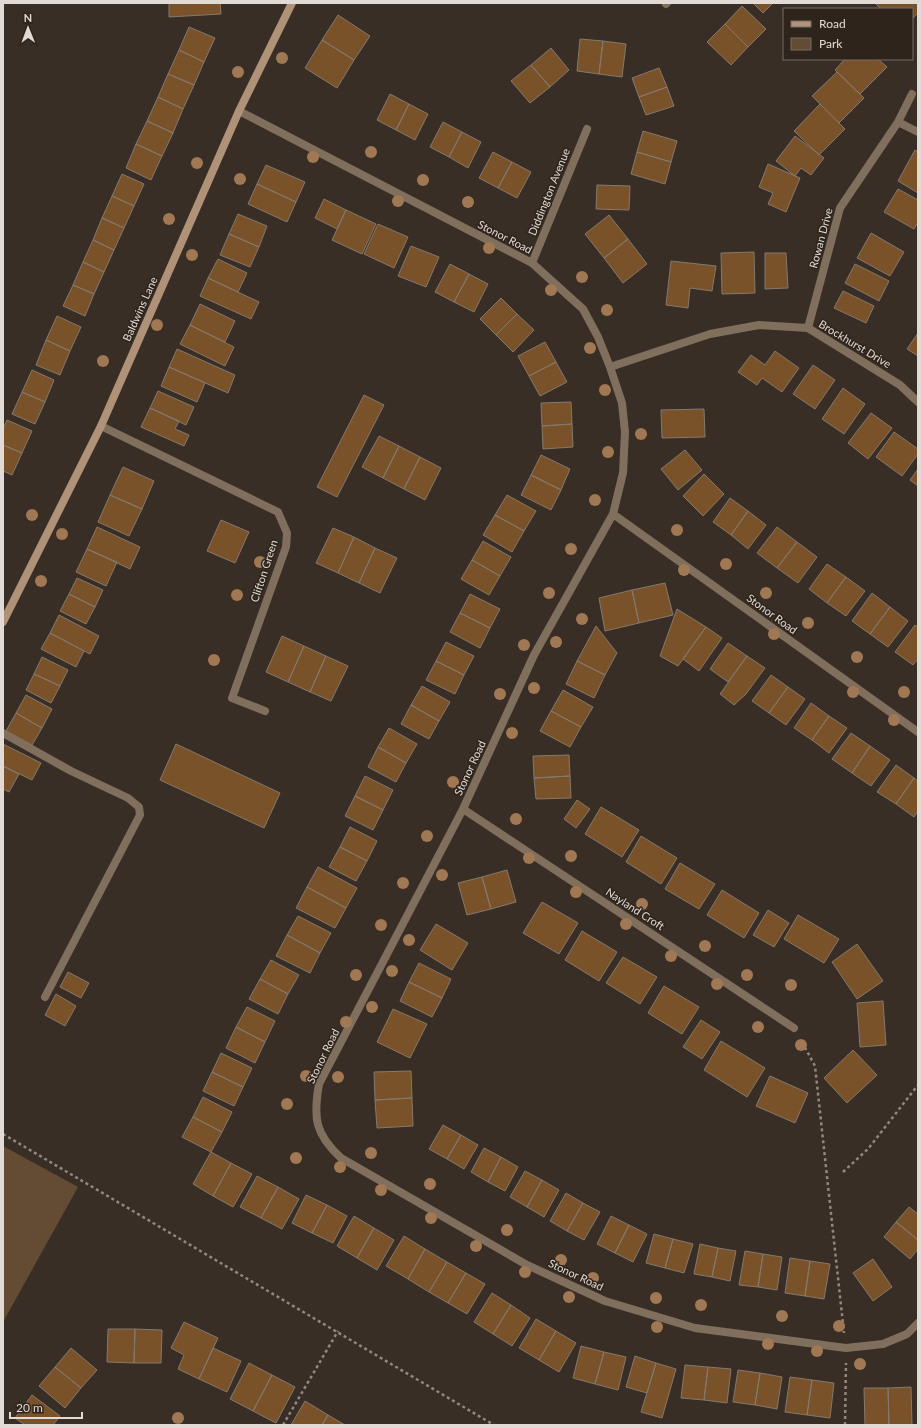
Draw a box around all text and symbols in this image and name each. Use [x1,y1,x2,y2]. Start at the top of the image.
north arrow [8,8,48,48]
legend [783,8,913,60]
text: N [23,11,32,24]
text: Road [819,16,846,31]
text: Park [819,36,843,51]
street label: Diddington Avenue [525,146,572,237]
street label: Rowan Drive [806,206,835,269]
street label: Stonor Road [476,217,535,256]
street label: Baldwins Lane [120,274,160,343]
street label: Brockhurst Drive [817,317,894,370]
street label: Clifton Green [247,538,280,604]
street label: Stonor Road [745,591,800,636]
street label: Stonor Road [451,738,488,797]
street label: Nayland Croft [604,885,667,933]
street label: Stonor Road [304,1026,341,1085]
street label: Stonor Road [547,1256,606,1293]
scale bar [10,1394,82,1420]
text: 20 m [16,1400,43,1415]

